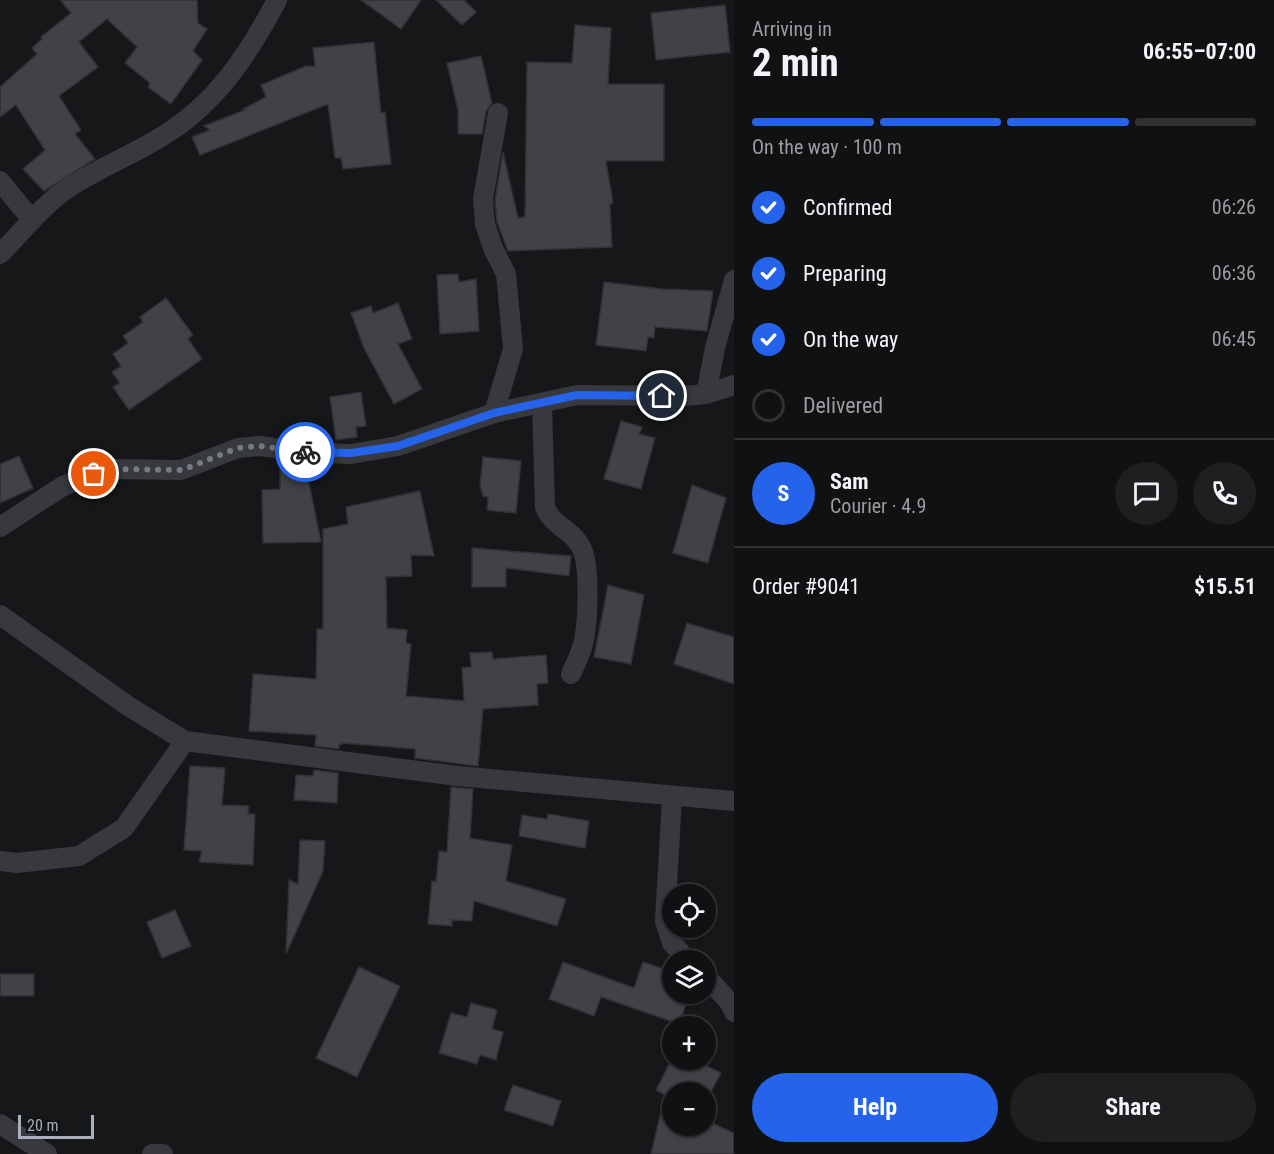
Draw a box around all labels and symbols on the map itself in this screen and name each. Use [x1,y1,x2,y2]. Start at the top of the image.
pin [636,370,687,421]
courier [275,422,335,482]
pin [68,448,119,499]
scale bar [18,1112,94,1140]

